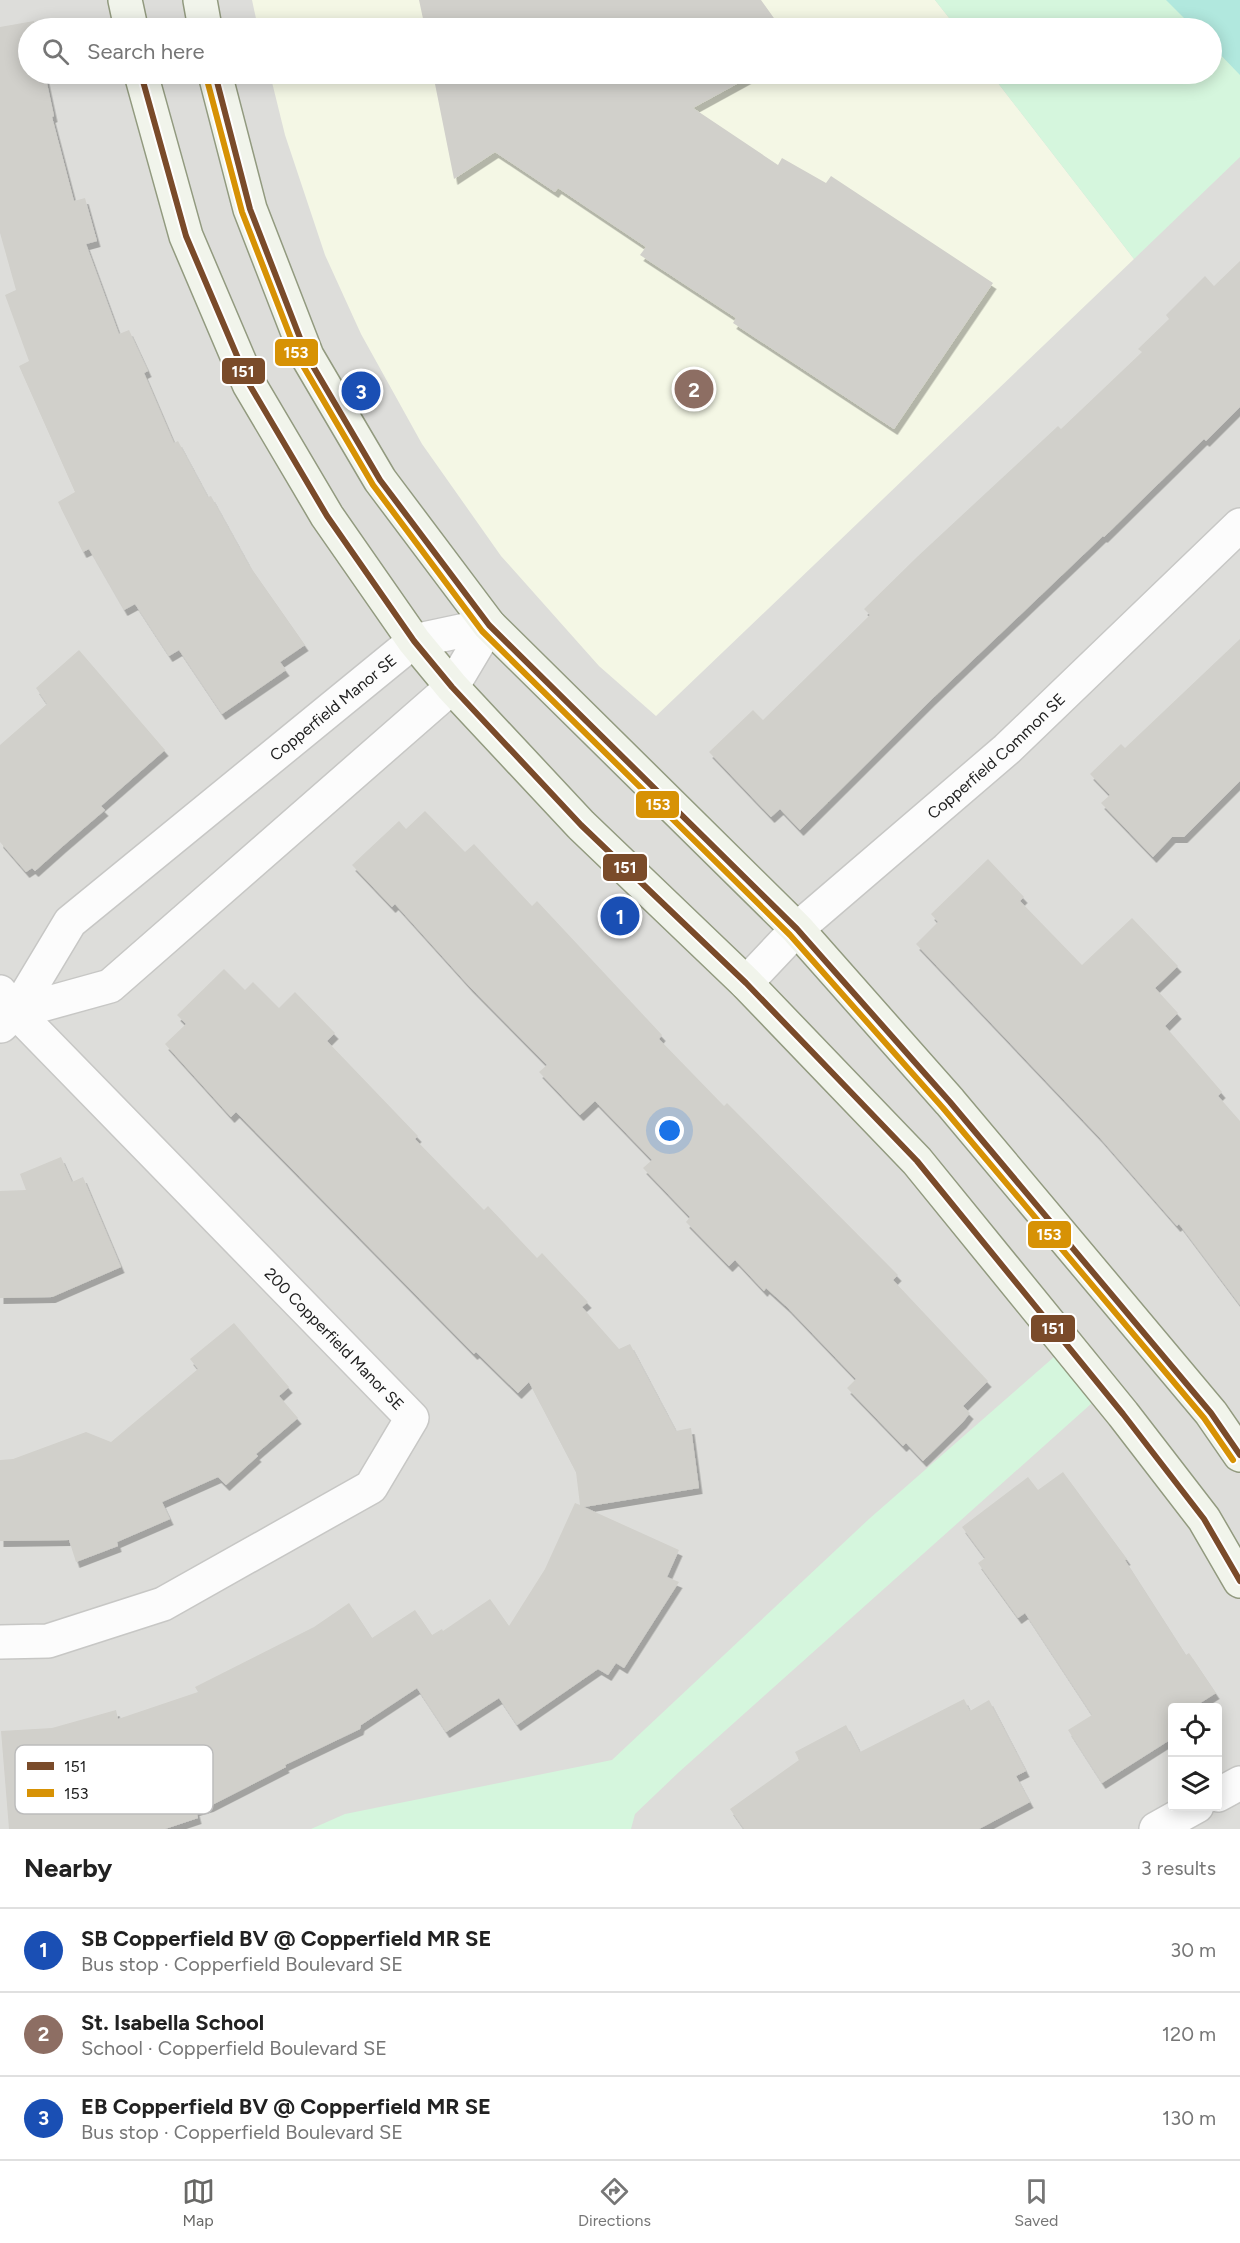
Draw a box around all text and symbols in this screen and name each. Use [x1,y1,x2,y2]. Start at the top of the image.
search box [18,18,1222,84]
icon: search [39,35,72,68]
text: Search here [87,38,205,65]
line badge: 153 [274,338,319,367]
text: 153 [284,343,309,362]
line badge: 151 [221,357,266,385]
text: 151 [232,362,254,381]
pin: 2 [674,366,714,412]
pin: 3 [342,368,380,414]
street label: Copperfield Manor SE [266,650,400,764]
street label: Copperfield Common SE [923,689,1069,823]
line badge: 153 [635,790,680,819]
text: 153 [646,795,671,814]
line badge: 151 [602,853,648,882]
text: 151 [614,858,636,877]
pin: 1 [600,894,640,938]
your location [655,1116,684,1145]
line badge: 153 [1027,1220,1072,1249]
text: 153 [1037,1225,1062,1244]
street label: 200 Copperfield Manor SE [261,1264,408,1414]
line badge: 151 [1030,1314,1076,1343]
text: 151 [1042,1319,1064,1338]
map controls [1168,1703,1222,1811]
button: locate [1168,1703,1222,1757]
legend [15,1745,213,1814]
text: 151 [64,1757,86,1776]
button: layers [1168,1757,1222,1811]
text: 153 [64,1784,89,1803]
text: Nearby [24,1852,112,1884]
text: 3 results [1141,1856,1216,1880]
text: SB Copperfield BV @ Copperfield MR SE [81,1925,491,1952]
text: 1 [39,1938,48,1962]
text: 30 m [1170,1938,1216,1962]
text: Bus stop · Copperfield Boulevard SE [81,1952,403,1976]
text: St. Isabella School [81,2009,264,2036]
text: 2 [38,2022,49,2046]
text: 120 m [1162,2022,1216,2046]
text: School · Copperfield Boulevard SE [81,2036,387,2060]
text: EB Copperfield BV @ Copperfield MR SE [81,2093,491,2120]
text: 3 [38,2106,49,2130]
text: 130 m [1162,2106,1216,2130]
text: Bus stop · Copperfield Boulevard SE [81,2120,403,2144]
tab: Map [182,2175,215,2230]
tab: Directions [578,2175,651,2230]
tab: Saved [1014,2175,1058,2230]

